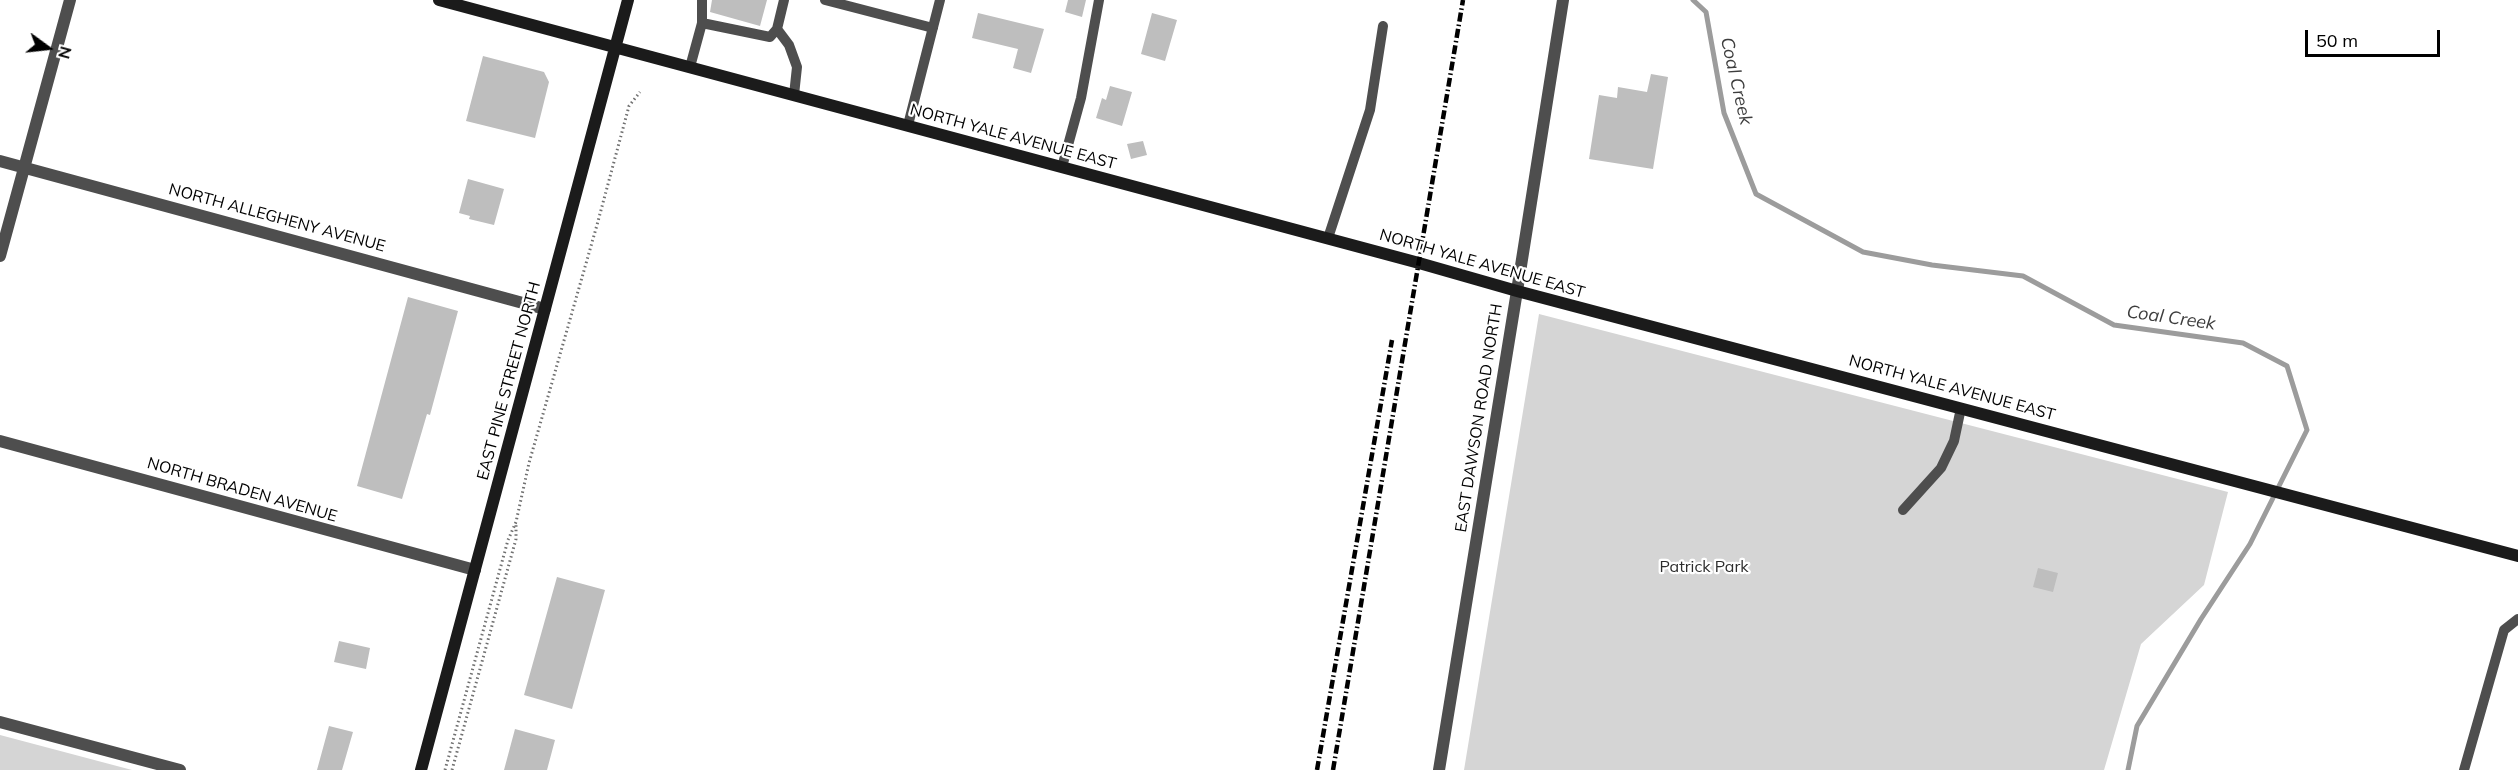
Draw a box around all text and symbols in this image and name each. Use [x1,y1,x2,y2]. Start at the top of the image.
north arrow [18,18,78,78]
scale bar [2308,18,2443,56]
text: 50 m [2316,29,2358,52]
water label: Coal Creek [1715,35,1757,127]
text: N [54,44,77,61]
street label: NORTH YALE AVENUE EAST [908,100,1118,174]
street label: NORTH ALLEGHENY AVENUE [167,180,387,256]
street label: NORTH YALE AVENUE EAST [1377,225,1587,303]
street label: EAST PINE STREET NORTH [473,280,545,482]
water label: Coal Creek [2125,301,2217,335]
street label: EAST DAWSON ROAD NORTH [1451,302,1507,534]
street label: NORTH YALE AVENUE EAST [1847,351,2057,425]
street label: NORTH BRADEN AVENUE [145,454,339,526]
park label: Patrick Park [1660,557,1748,577]

